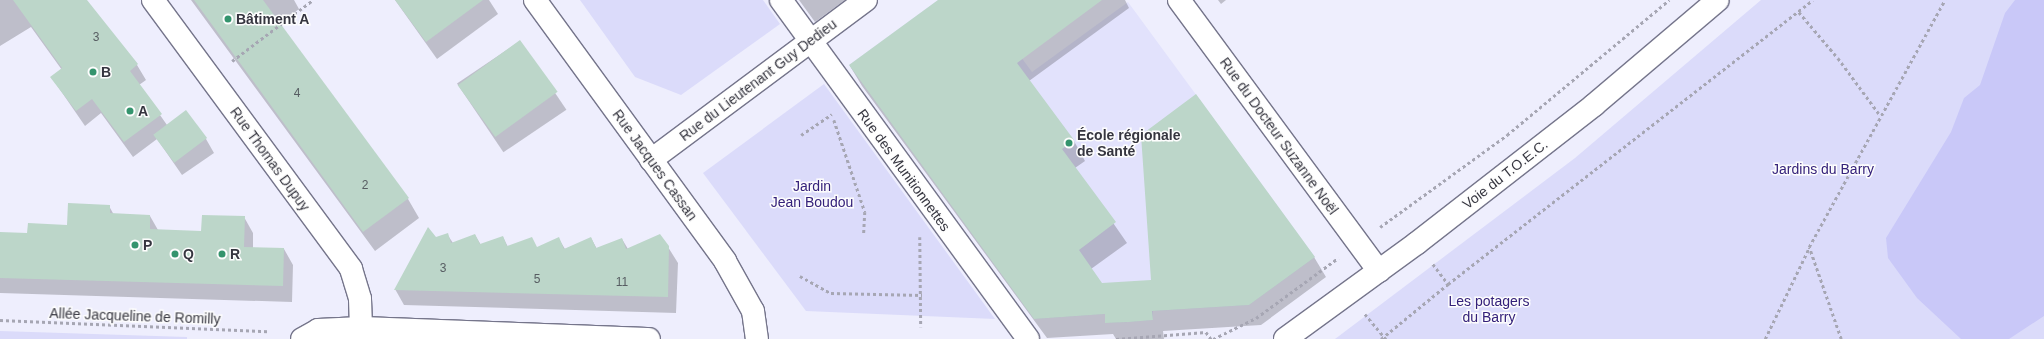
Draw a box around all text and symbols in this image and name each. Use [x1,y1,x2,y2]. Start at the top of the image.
place label: Bâtiment A [236,11,310,27]
marker: Bâtiment A [223,14,233,24]
street label: Rue du Lieutenant Guy Dedieu [676,15,840,145]
house number: 3 [93,31,99,45]
street label: Rue du Docteur Suzanne Noël [1216,54,1342,218]
place label: B [101,64,111,80]
marker: B [88,67,98,77]
house number: 4 [294,87,300,101]
place label: A [138,103,148,119]
street label: Rue Thomas Dupuy [227,104,313,214]
marker: A [125,106,135,116]
street label: Rue Jacques Cassan [609,106,701,224]
street label: Rue des Munitionnettes [854,106,954,234]
place label: École régionale de Santé [1077,127,1180,160]
street label: Voie du T.O.E.C. [1459,136,1551,212]
marker: École régionale de Santé [1064,138,1074,148]
park label: Jardins du Barry [1772,161,1874,177]
park label: Jardin Jean Boudou [771,178,853,210]
house number: 2 [362,179,368,193]
place label: P [143,237,152,253]
marker: P [130,240,140,250]
place label: Q [183,246,194,262]
place label: R [230,246,240,262]
marker: Q [170,249,180,259]
marker: R [217,249,227,259]
house number: 3 [440,262,446,276]
house number: 5 [534,273,540,287]
house number: 11 [616,276,628,290]
park label: Les potagers du Barry [1449,293,1529,326]
street label: Allée Jacqueline de Romilly [49,305,221,327]

